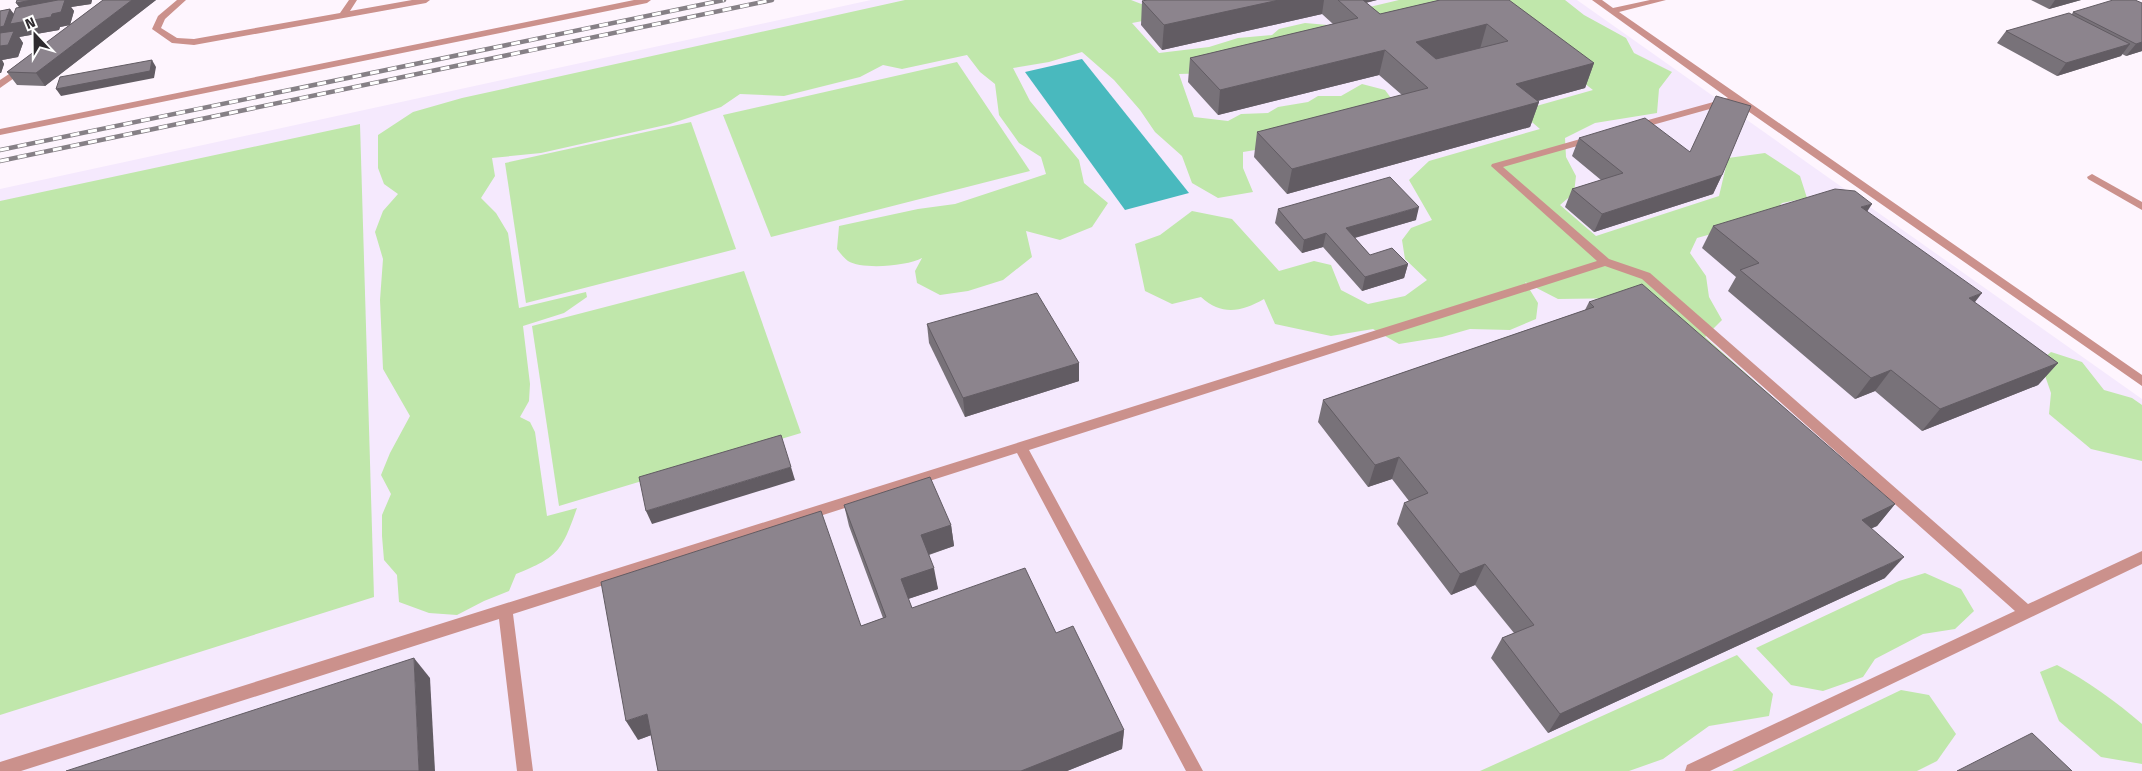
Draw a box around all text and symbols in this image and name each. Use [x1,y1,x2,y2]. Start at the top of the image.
north arrow [10,10,60,60]
text: N [23,14,38,33]

